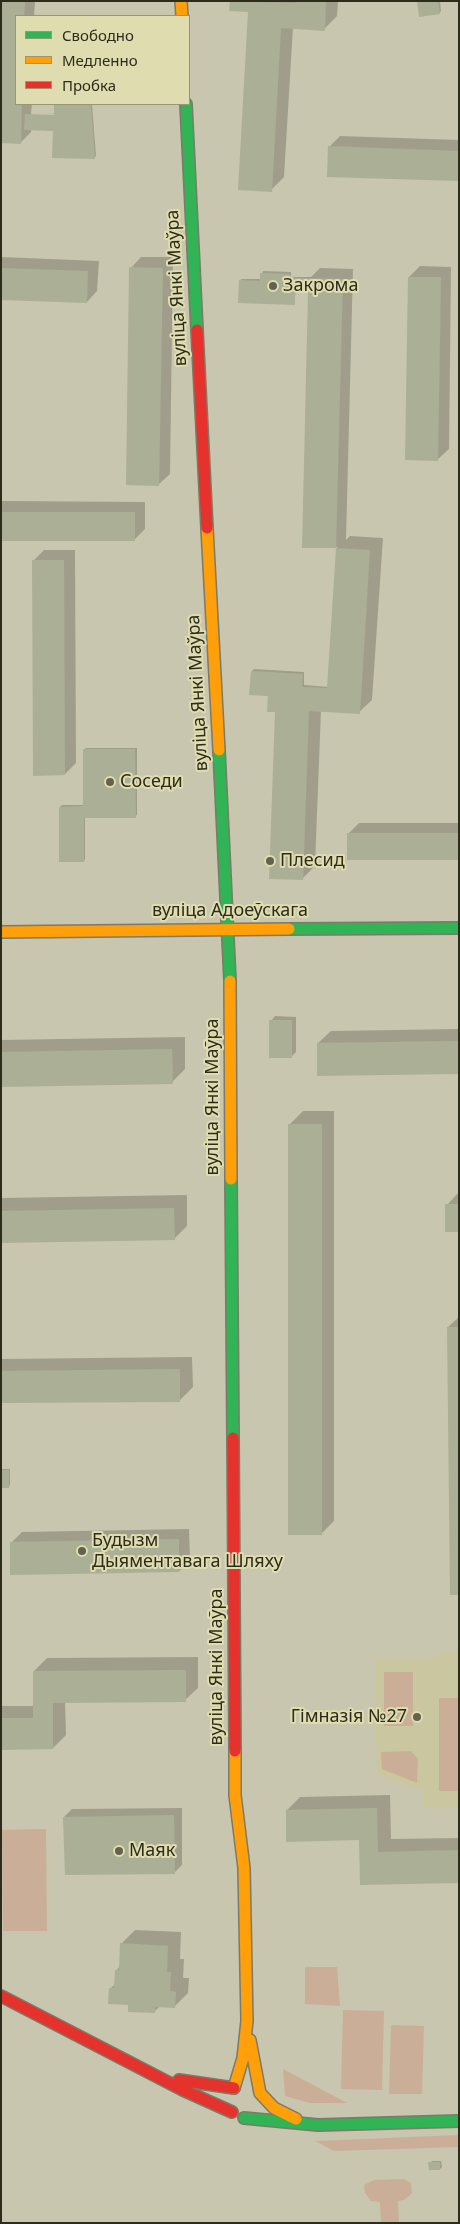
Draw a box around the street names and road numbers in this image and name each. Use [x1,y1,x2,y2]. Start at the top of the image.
street label: вуліца Янкі Маўра [162,209,192,367]
street label: вуліца Янкі Маўра [183,614,213,772]
street label: вуліца Адоеўскага [152,900,308,922]
street label: вуліца Янкі Маўра [202,1019,224,1175]
street label: вуліца Янкі Маўра [206,1589,228,1745]

